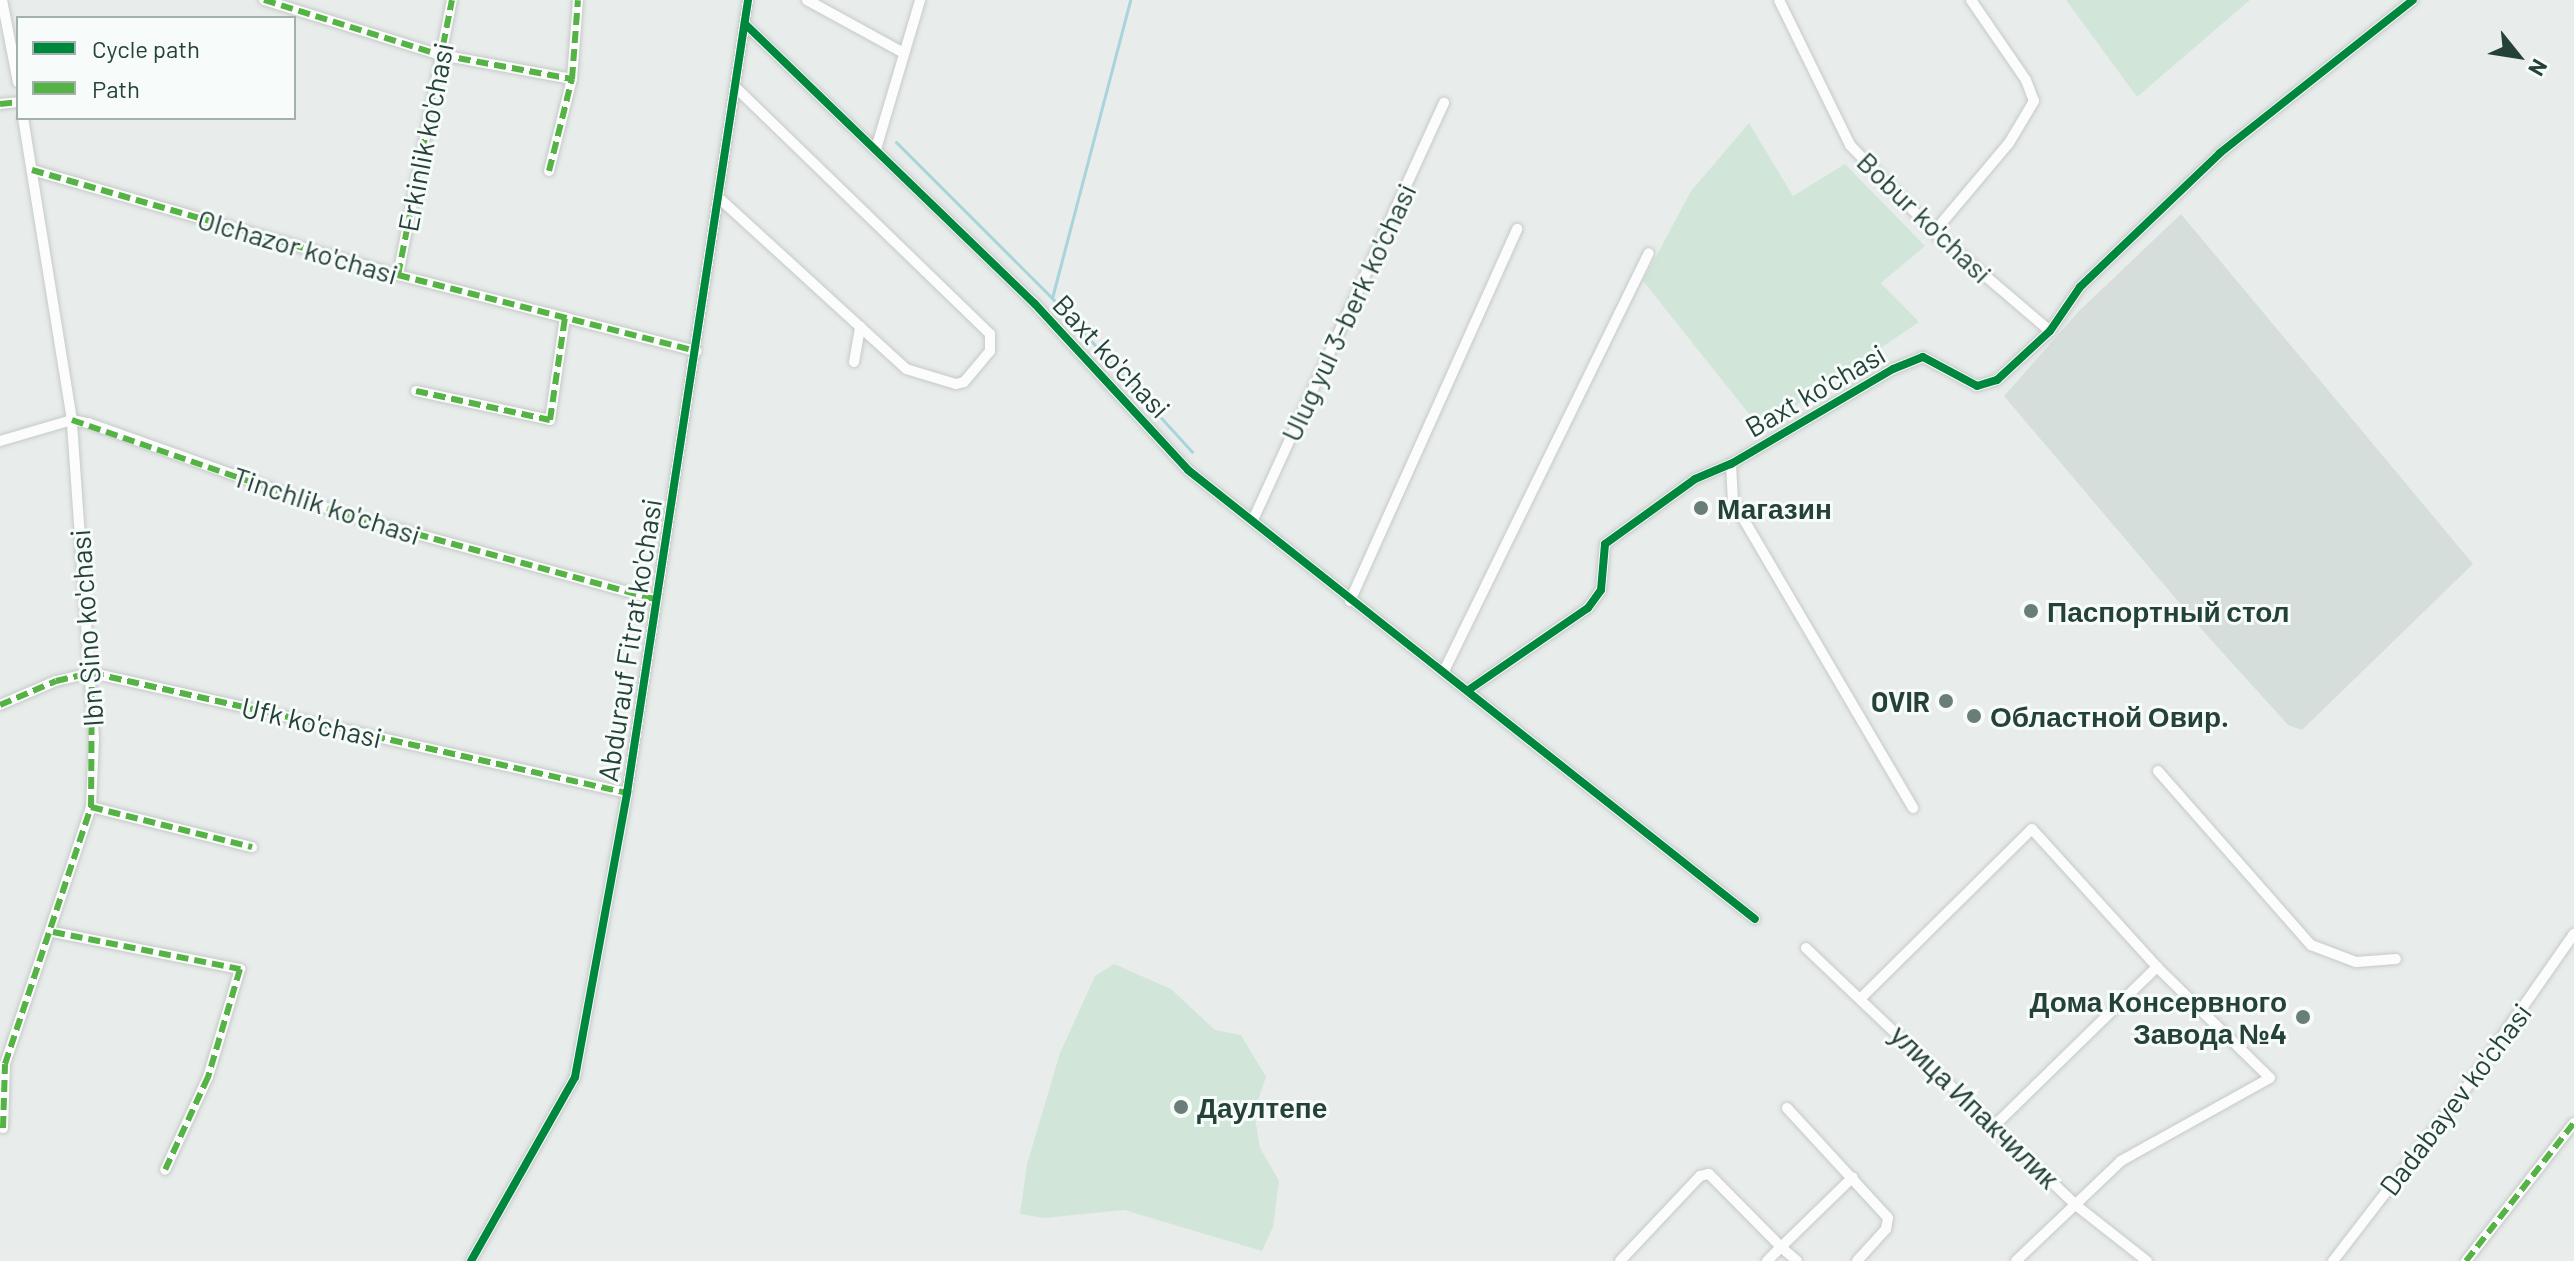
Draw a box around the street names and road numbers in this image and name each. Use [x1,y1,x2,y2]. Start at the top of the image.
street label: Erkinlik ko'chasi [390,40,460,234]
street label: Bobur ko'chasi [1851,144,1999,290]
street label: Ulug yul 3-berk ko'chasi [1273,178,1423,446]
street label: Olchazor ko'chasi [194,201,402,291]
street label: Baxt ko'chasi [1046,287,1178,425]
street label: Baxt ko'chasi [1739,336,1891,444]
street label: Tinchlik ko'chasi [229,459,425,551]
street label: Abdurauf Fitrat ko'chasi [590,496,668,784]
street label: Ibn Sino ko'chasi [62,528,110,728]
street label: Ufk ko'chasi [239,690,385,754]
street label: Dadabayev ko'chasi [2372,996,2538,1202]
street label: улица Ипакчилик [1884,1017,2066,1195]

